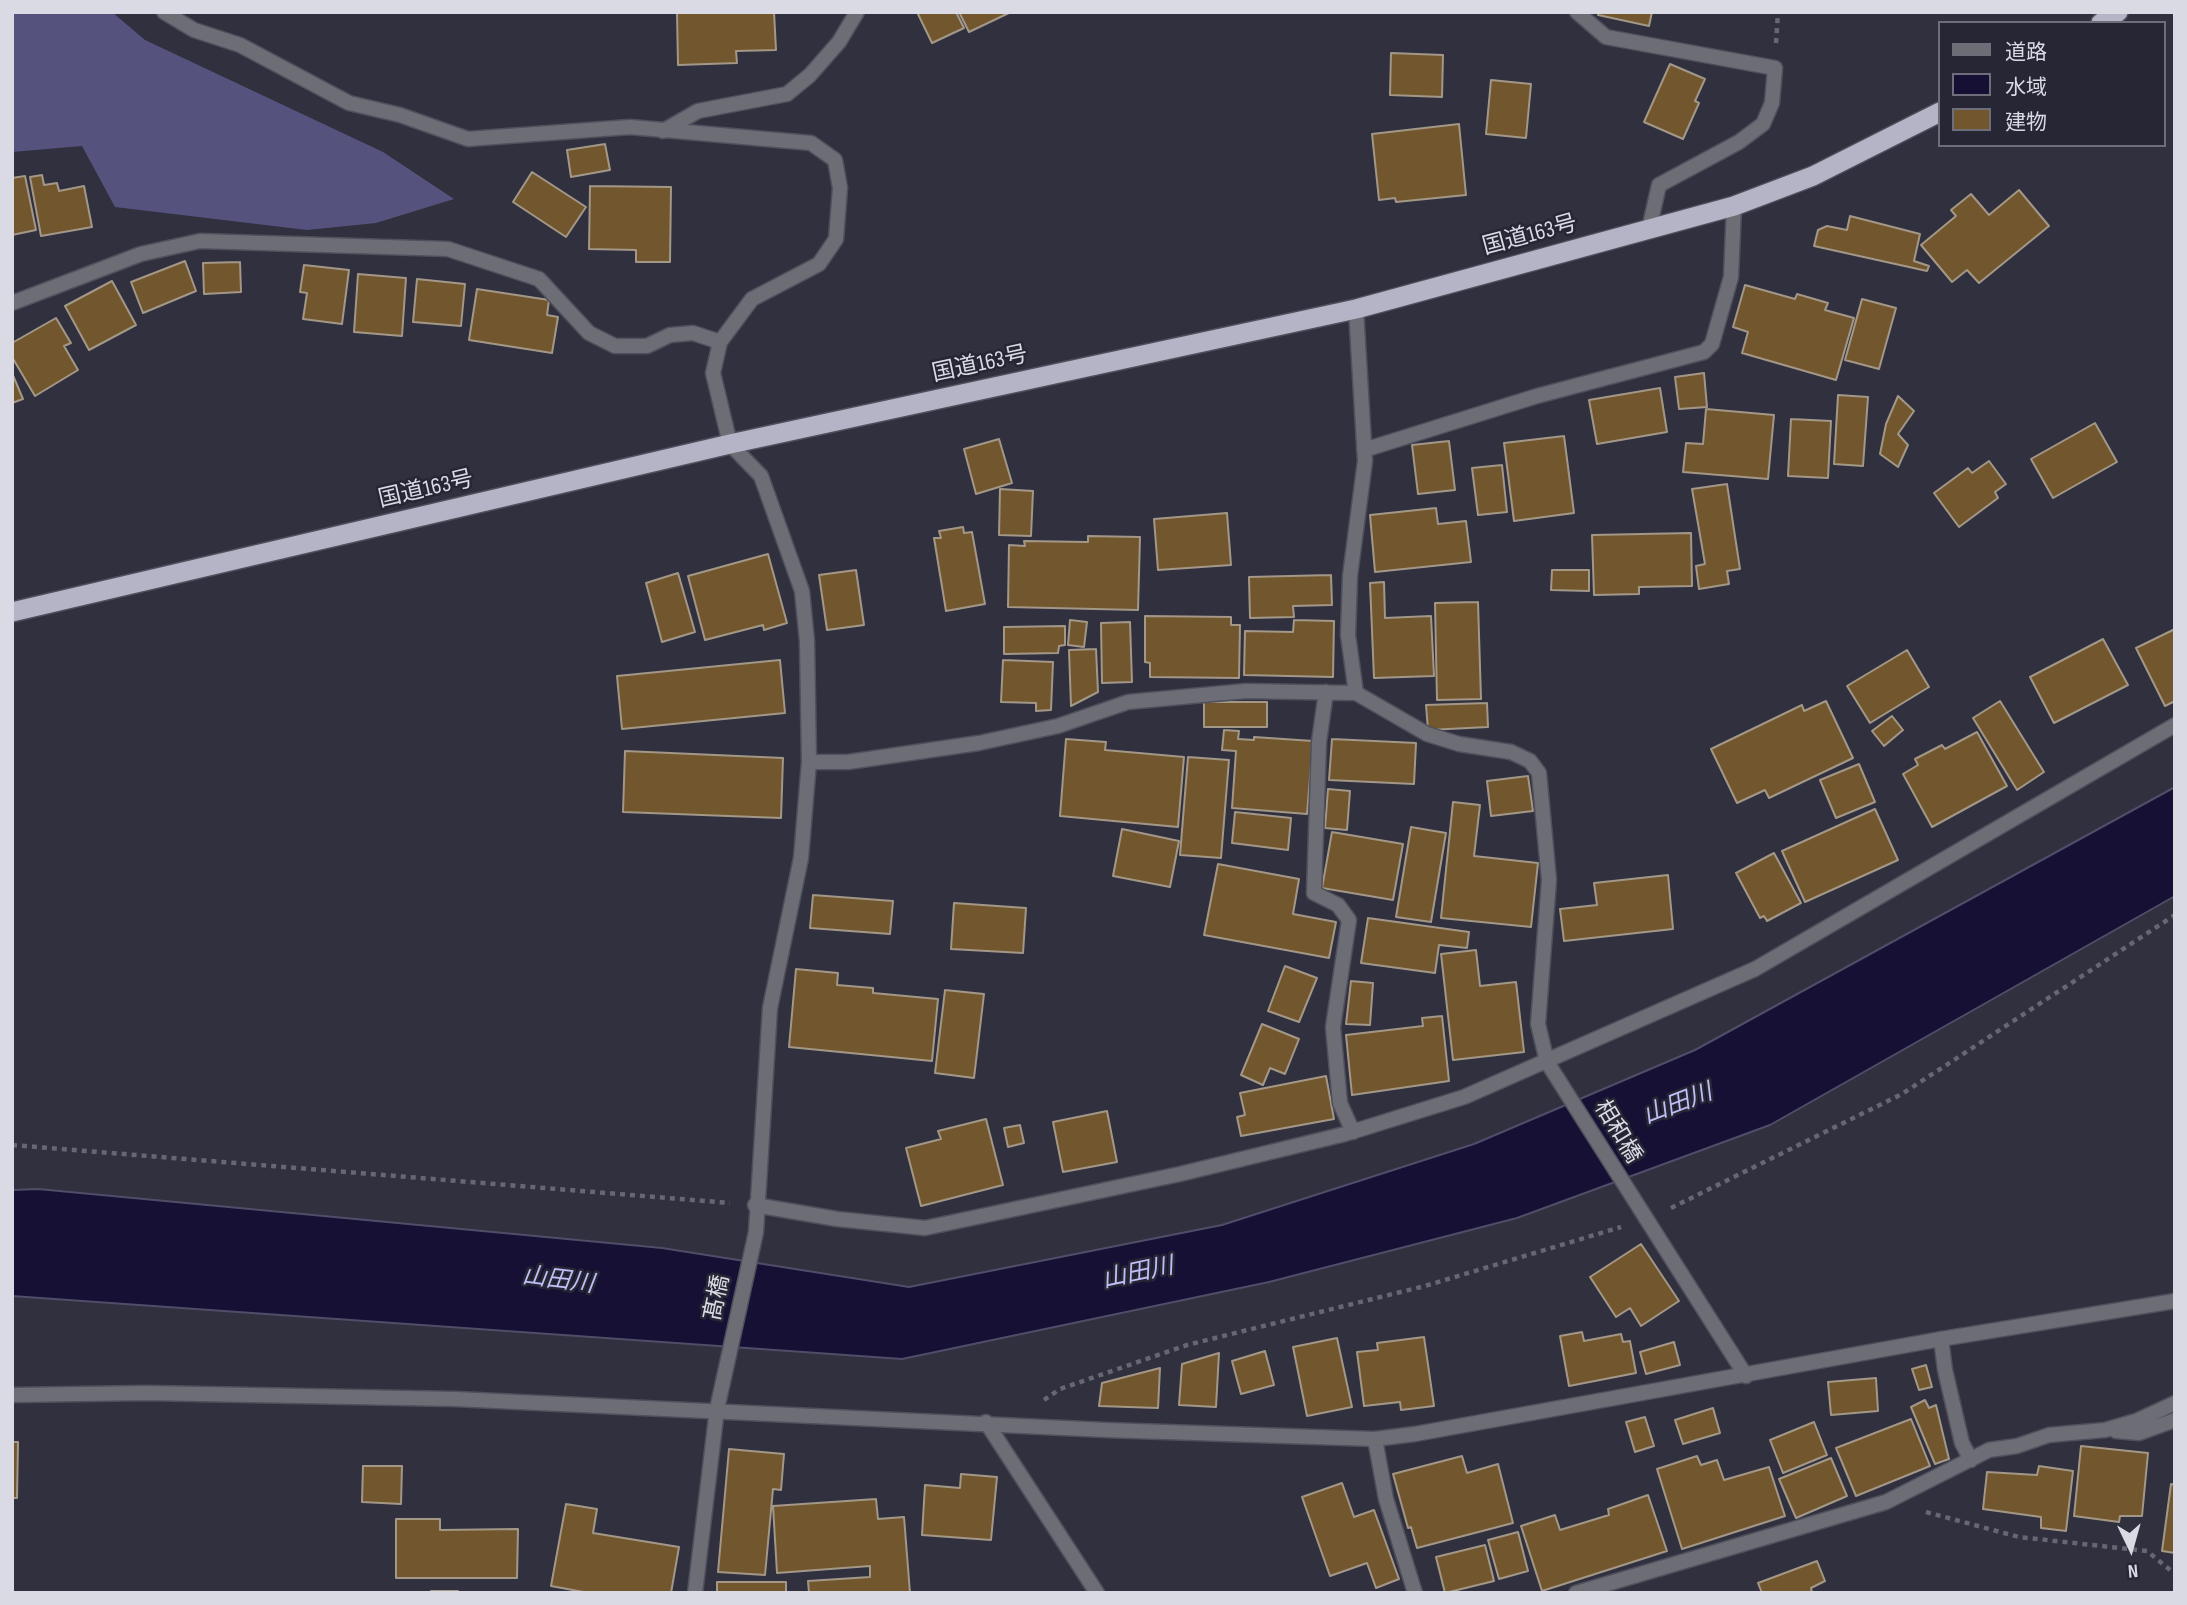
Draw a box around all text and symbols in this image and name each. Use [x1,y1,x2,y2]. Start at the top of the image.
legend [1938,21,2166,147]
text: 道路 [2005,40,2047,65]
text: 水域 [2005,75,2047,100]
text: 建物 [2005,110,2047,135]
street label: 国道163号 [1480,210,1580,262]
street label: 国道163号 [930,341,1030,389]
street label: 国道163号 [376,466,476,514]
water label: 山田川 [1639,1079,1717,1131]
street label: 相和橋 [1587,1095,1647,1169]
water label: 山田川 [1100,1252,1176,1296]
water label: 山田川 [521,1262,595,1300]
street label: 髙橋 [700,1273,736,1323]
north arrow [2096,1514,2166,1584]
text: N [2127,1559,2139,1582]

